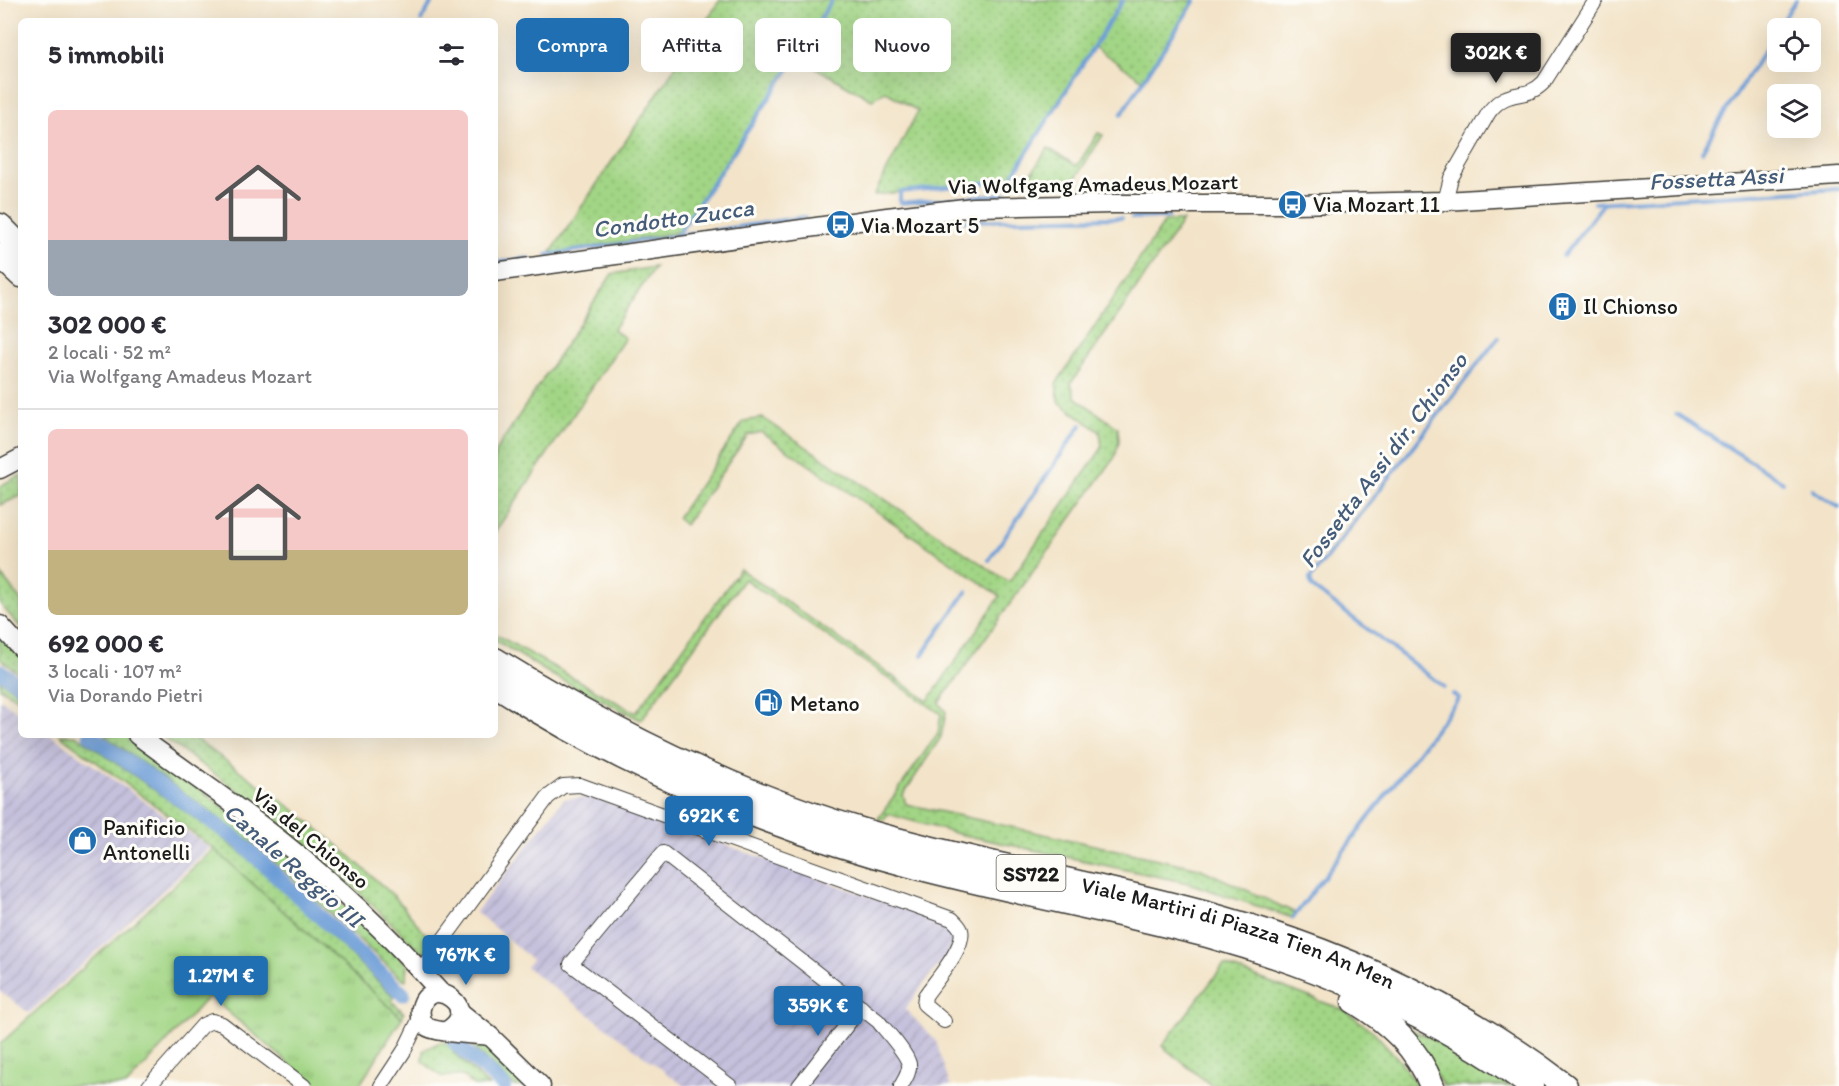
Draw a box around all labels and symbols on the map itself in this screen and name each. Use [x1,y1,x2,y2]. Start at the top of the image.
pin: 302K € [1447,33,1545,84]
water label: Fossetta Assi [1648,160,1787,196]
street label: Via Wolfgang Amadeus Mozart [948,168,1238,200]
bus stop icon: Via Mozart 11 [1276,188,1308,220]
place label: Via Mozart 11 [1313,191,1440,218]
water label: Condotto Zucca [591,192,756,244]
bus stop icon: Via Mozart 5 [824,209,856,241]
place label: Via Mozart 5 [861,212,979,239]
building icon: Il Chionso [1546,290,1578,322]
place label: Il Chionso [1583,293,1678,320]
water label: Fossetta Assi dir. Chionso [1293,346,1474,573]
fuel station icon: Metano [753,687,785,719]
place label: Metano [790,690,860,717]
street label: Via del Chionso [247,781,375,895]
pin: 692K € [660,796,758,847]
water label: Canale Reggio III [218,797,372,935]
place label: Panificio Antonelli [103,814,190,866]
shop icon: Panificio Antonelli [66,824,98,856]
road number: SS722 [996,855,1066,891]
street label: Viale Martiri di Piazza Tien An Men [1079,871,1400,995]
pin: 767K € [417,935,515,986]
pin: 1.27M € [166,956,276,1007]
pin: 359K € [769,986,867,1037]

